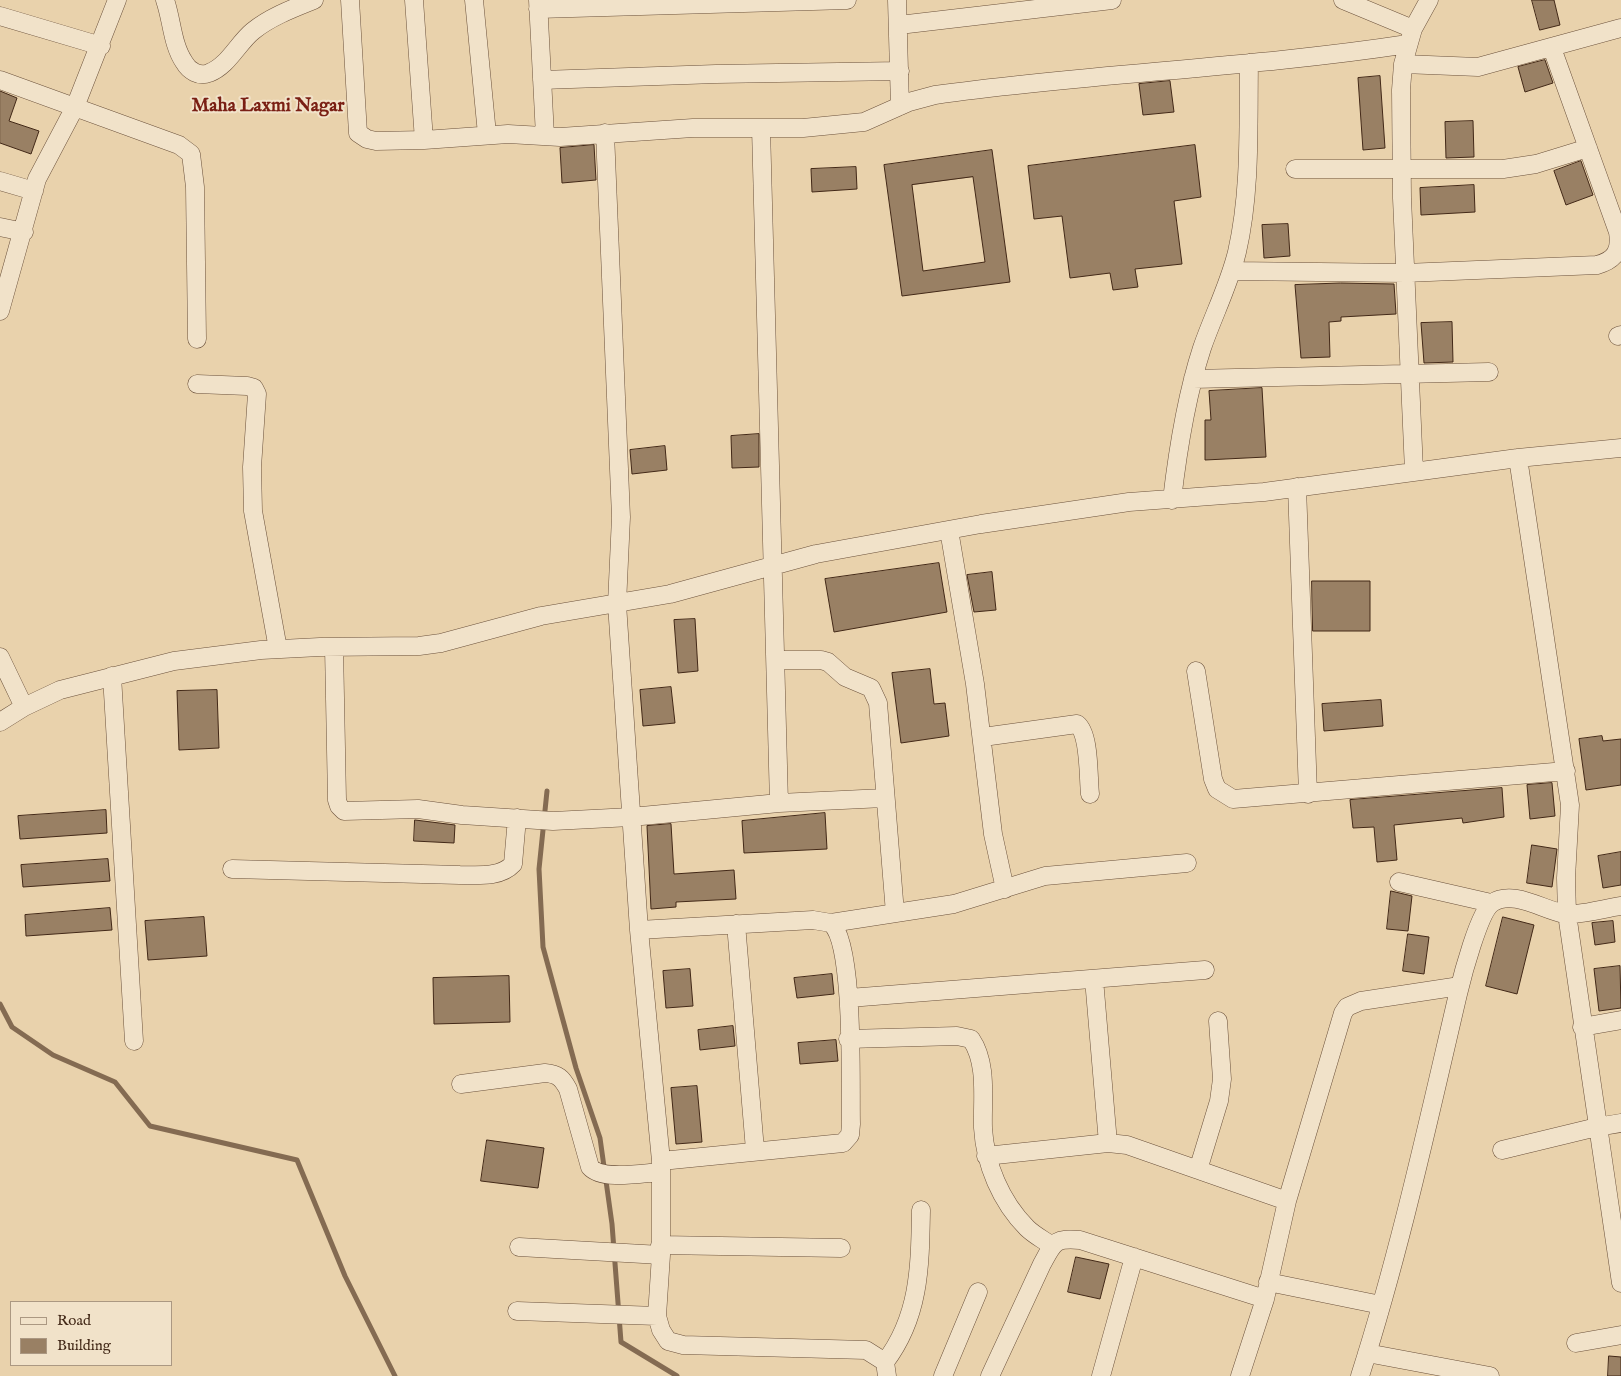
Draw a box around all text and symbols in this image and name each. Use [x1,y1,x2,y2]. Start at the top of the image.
district label: Maha Laxmi Nagar [191,96,345,118]
legend [10,1301,172,1366]
text: Road [57,1311,91,1330]
text: Building [57,1336,111,1355]

